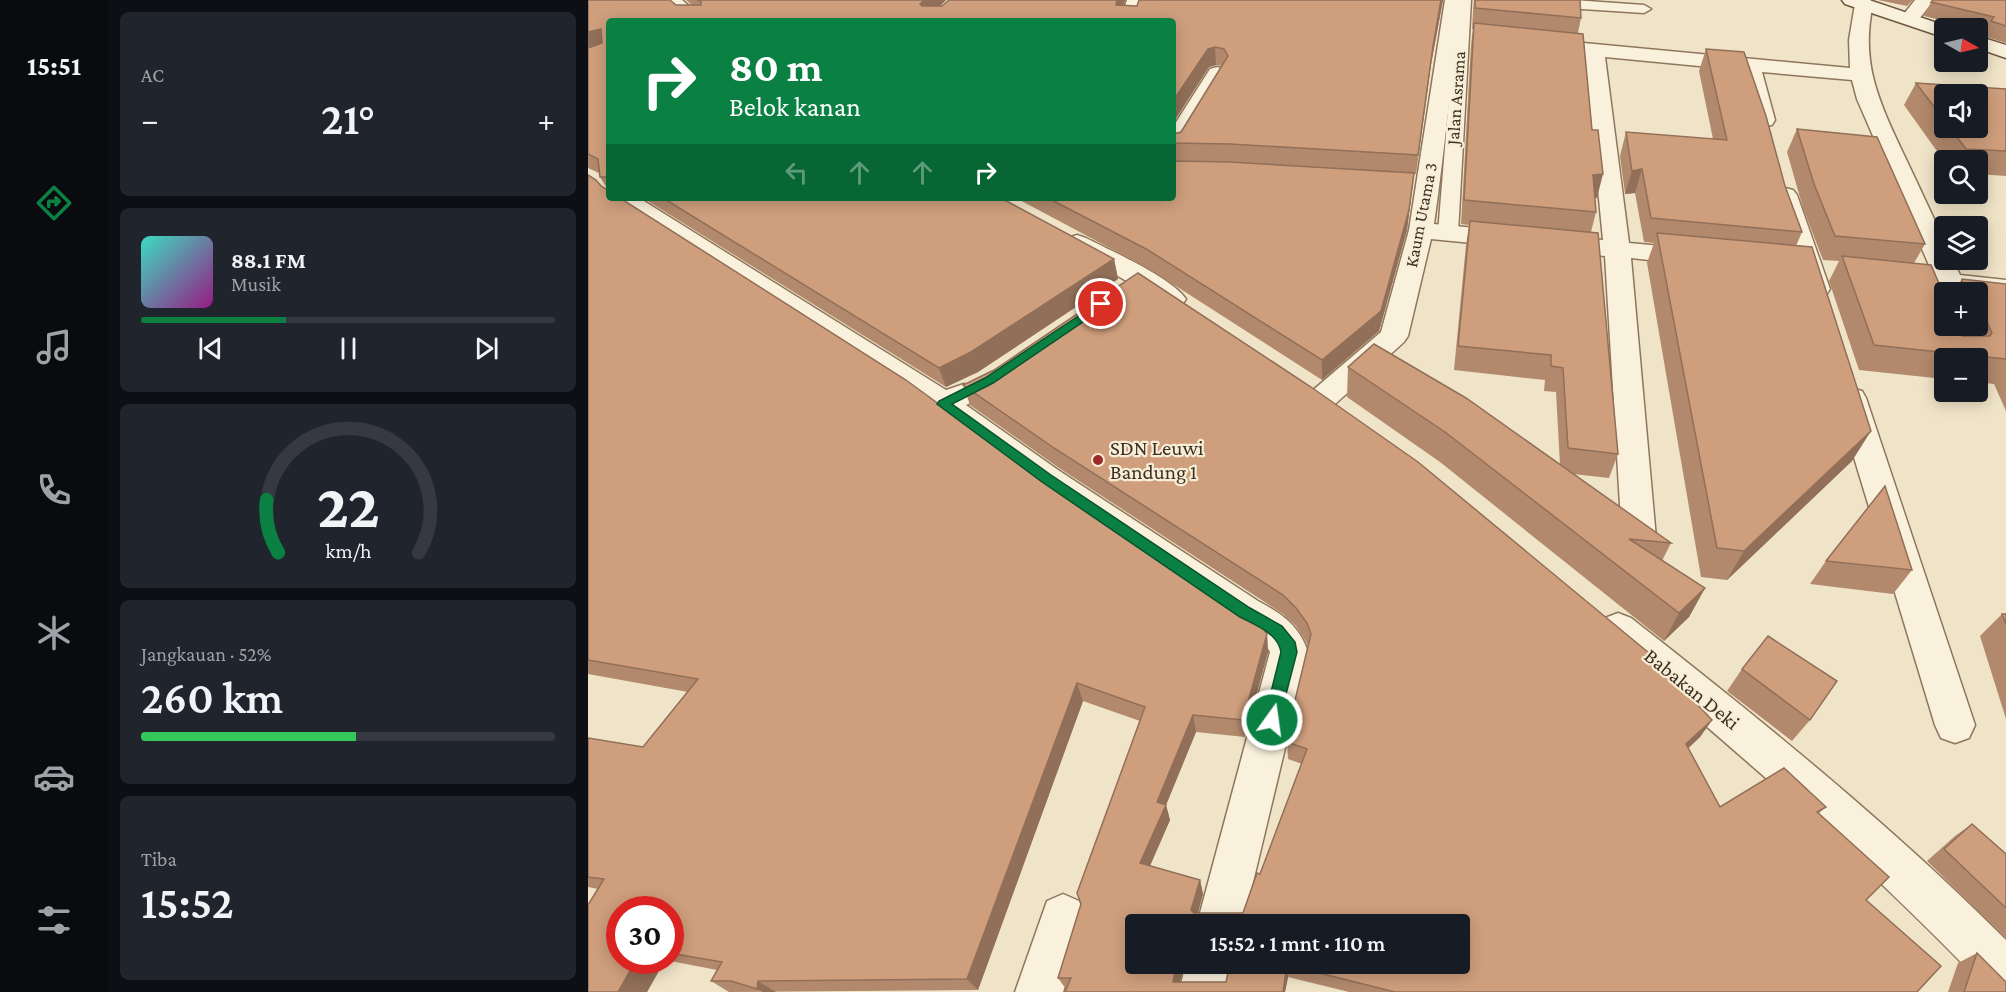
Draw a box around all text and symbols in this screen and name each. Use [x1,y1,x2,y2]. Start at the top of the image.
north arrow [1934,18,1988,72]
map controls [1934,18,1988,402]
icon: right [630,42,708,120]
text: 80 m [729,43,823,90]
street label: Jalan Asrama [1443,50,1469,148]
text: 15:51 [27,51,81,81]
text: AC [141,64,164,86]
button: sound [1934,84,1988,138]
text: Belok kanan [729,92,861,122]
text: 21° [321,94,375,144]
text: − [141,101,158,138]
text: + [538,101,555,138]
button: search [1934,150,1988,204]
icon: left [780,156,813,189]
icon: ahead [843,156,876,189]
icon: ahead [906,156,939,189]
icon: right [969,156,1002,189]
street label: Kaum Utama 3 [1401,161,1441,269]
icon: directions [33,182,75,224]
button: layers [1934,216,1988,270]
text: 88.1 FM [231,248,306,273]
text: Musik [231,273,281,295]
pin [1075,278,1126,329]
button: + [1934,282,1988,336]
icon: arrive [1084,287,1117,320]
icon: music [33,326,75,368]
icon: previous [194,332,227,365]
icon: pause [332,332,365,365]
icon: next [470,332,503,365]
button: − [1934,348,1988,402]
place label: SDN Leuwi Bandung 1 [1110,436,1204,484]
marker: SDN Leuwi Bandung 1 [1091,453,1105,467]
icon: phone [33,469,75,511]
text: 22 [317,471,379,540]
text: km/h [325,539,372,563]
icon: climate [33,612,75,654]
text: Jangkauan · 52% [141,643,271,665]
street label: Babakan Deki [1640,643,1745,735]
text: 260 km [141,673,283,723]
position arrow [1240,688,1304,752]
icon: car [33,756,75,798]
text: Tiba [141,848,177,870]
text: 15:52 [141,878,234,928]
speed limit sign: 30 [606,896,684,974]
icon: filters [33,899,75,941]
text: 15:52 · 1 mnt · 110 m [1210,931,1385,956]

